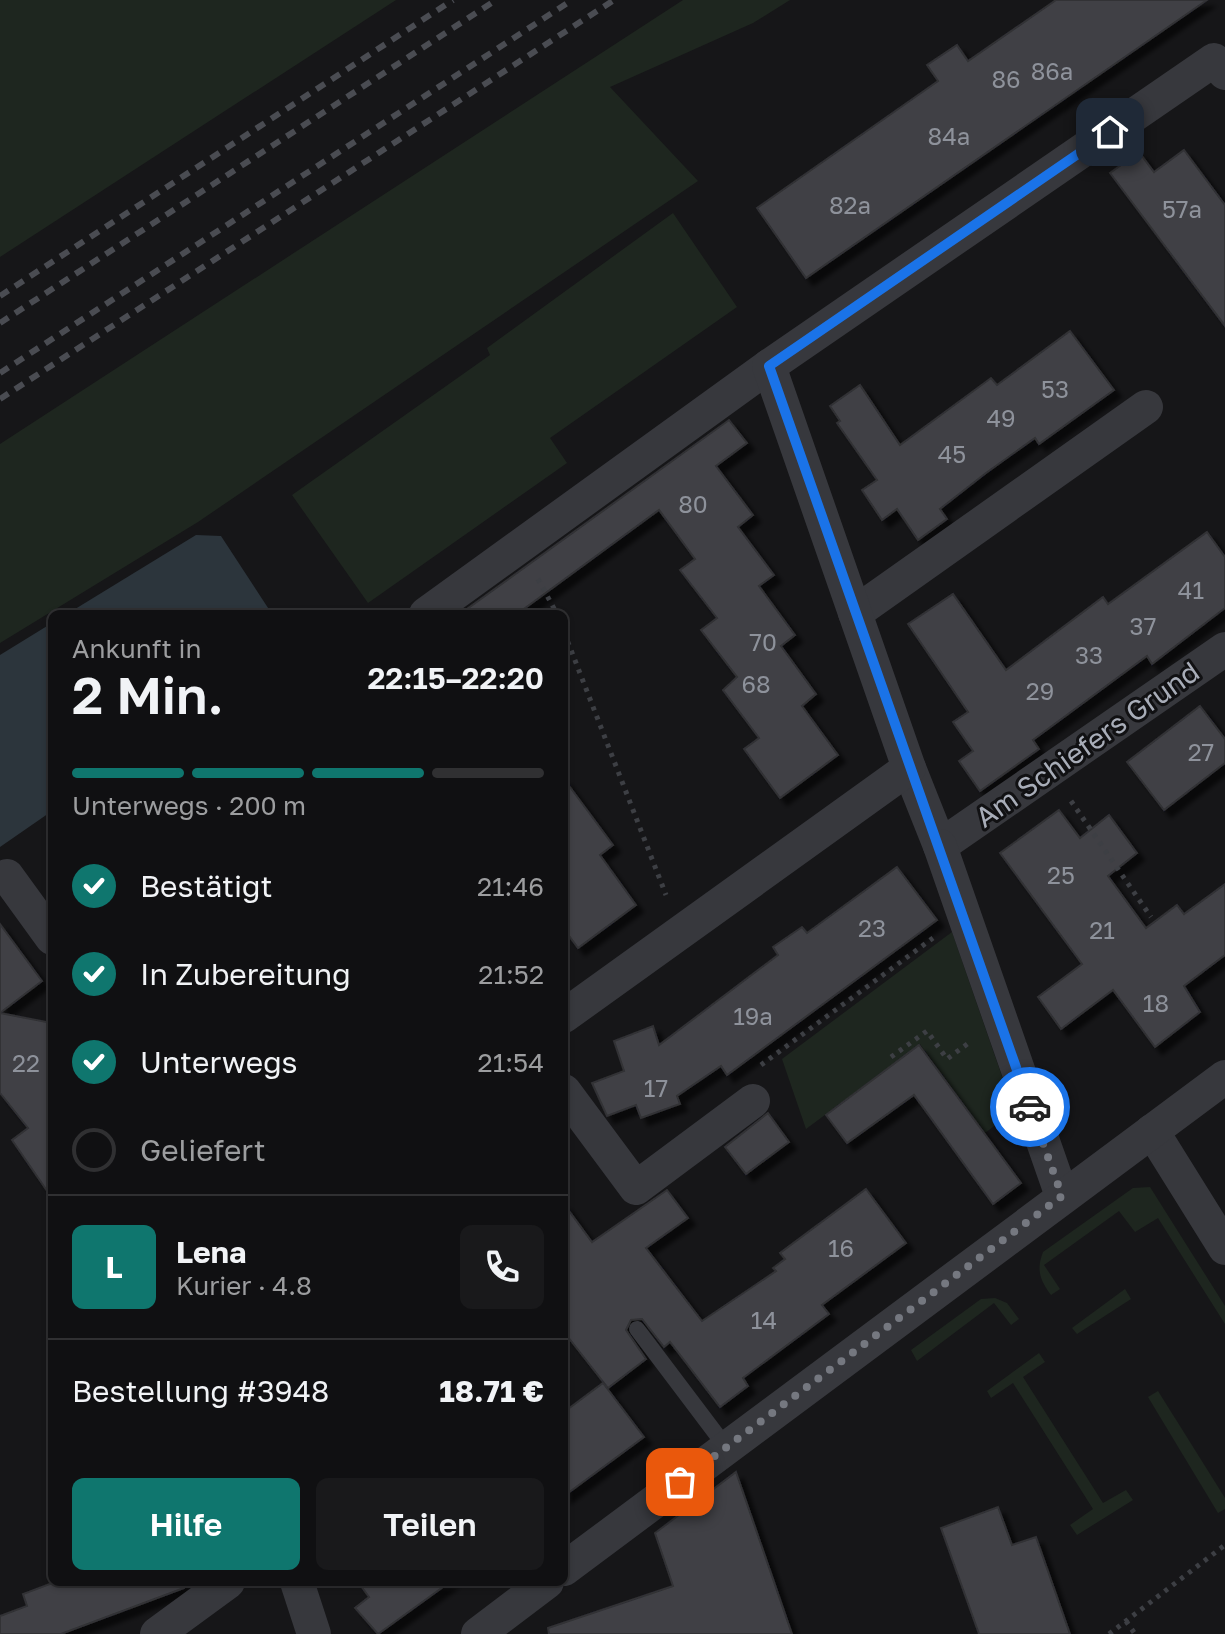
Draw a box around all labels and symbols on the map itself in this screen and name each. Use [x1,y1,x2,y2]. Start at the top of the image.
house number: 86a [1031,56,1073,85]
house number: 86 [991,64,1021,93]
pin [1076,98,1144,166]
house number: 84a [928,121,970,150]
house number: 82a [829,190,871,219]
house number: 57a [1162,194,1202,223]
house number: 53 [1041,374,1069,403]
house number: 49 [986,403,1016,432]
house number: 45 [938,439,966,468]
house number: 80 [678,489,708,518]
house number: 41 [1178,575,1204,604]
house number: 37 [1130,611,1156,640]
house number: 70 [749,627,777,656]
house number: 33 [1075,640,1103,669]
street label: Am Schiefers Grund [969,654,1205,834]
house number: 68 [741,669,771,698]
house number: 29 [1026,676,1054,705]
house number: 27 [1188,737,1214,766]
house number: 25 [1047,860,1075,889]
house number: 23 [858,913,886,942]
house number: 21 [1089,915,1115,944]
house number: 18 [1143,988,1169,1017]
house number: 19a [733,1001,773,1030]
house number: 22 [12,1048,40,1077]
courier [990,1067,1070,1147]
house number: 17 [644,1073,668,1102]
house number: 16 [828,1233,854,1262]
house number: 14 [751,1305,777,1334]
pin [646,1448,714,1516]

